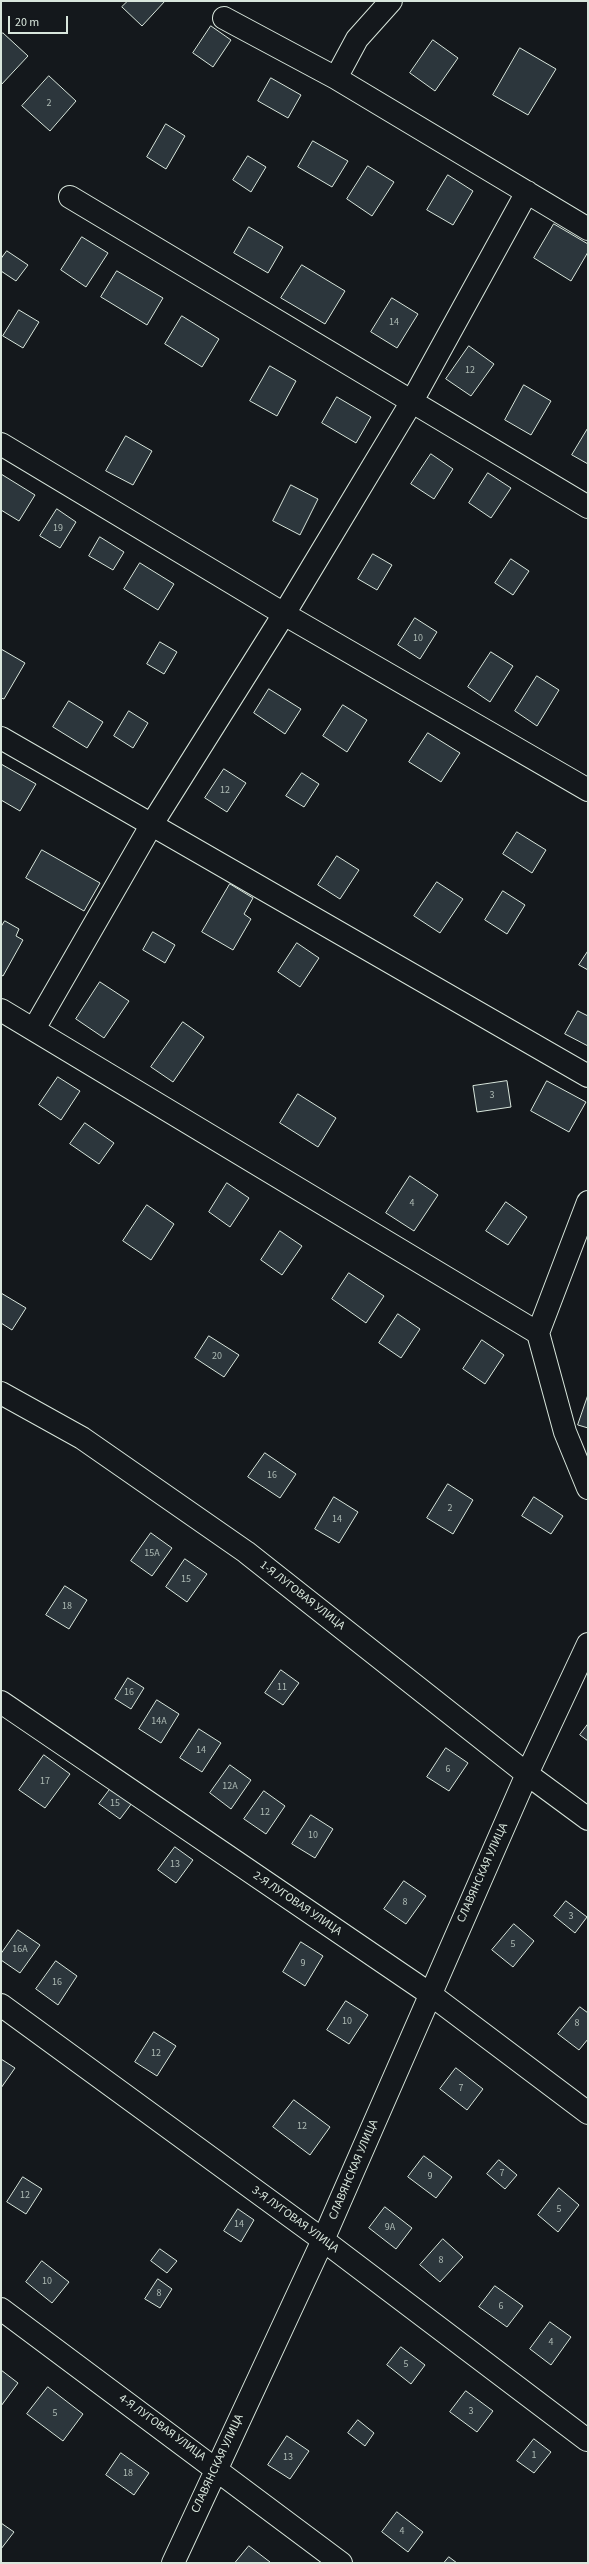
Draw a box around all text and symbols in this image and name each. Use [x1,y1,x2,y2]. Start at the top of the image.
scale bar [10,8,70,34]
text: 20 m [15,14,39,31]
house number: 2 [47,98,51,110]
house number: 14 [389,317,399,329]
house number: 12 [465,365,475,377]
house number: 19 [53,523,63,535]
house number: 10 [413,633,423,645]
house number: 12 [220,785,230,797]
house number: 3 [490,1090,494,1102]
house number: 4 [410,1198,414,1210]
house number: 20 [212,1351,222,1363]
house number: 16 [267,1470,277,1482]
house number: 2 [448,1503,452,1515]
house number: 14 [332,1514,342,1526]
house number: 15А [144,1548,160,1560]
street label: 1-Я ЛУГОВАЯ УЛИЦА [257,1558,347,1634]
house number: 15 [181,1574,191,1586]
house number: 18 [62,1601,72,1613]
house number: 11 [277,1682,287,1694]
house number: 16 [124,1687,134,1699]
house number: 14А [151,1716,167,1728]
house number: 14 [196,1745,206,1757]
house number: 6 [446,1764,450,1776]
house number: 17 [40,1776,50,1788]
house number: 12А [222,1781,238,1793]
house number: 15 [110,1798,120,1810]
house number: 12 [260,1807,270,1819]
street label: СЛАВЯНСКАЯ УЛИЦА [455,1821,511,1925]
house number: 10 [308,1830,318,1842]
house number: 13 [170,1859,180,1871]
street label: 2-Я ЛУГОВАЯ УЛИЦА [250,1869,344,1939]
house number: 8 [403,1897,407,1909]
house number: 3 [569,1911,573,1923]
house number: 5 [511,1939,515,1951]
house number: 16А [12,1944,28,1956]
house number: 9 [301,1958,305,1970]
house number: 16 [52,1977,62,1989]
house number: 10 [342,2016,352,2028]
house number: 8 [575,2018,579,2030]
house number: 12 [151,2048,161,2060]
house number: 7 [459,2083,463,2095]
street label: СЛАВЯНСКАЯ УЛИЦА [326,2118,382,2222]
house number: 12 [297,2121,307,2133]
house number: 7 [500,2168,504,2180]
house number: 9 [428,2171,432,2183]
street label: 3-Я ЛУГОВАЯ УЛИЦА [249,2184,341,2256]
house number: 12 [20,2190,30,2202]
house number: 5 [557,2204,561,2216]
house number: 14 [234,2219,244,2231]
house number: 9А [385,2222,395,2234]
house number: 8 [439,2255,443,2267]
house number: 10 [42,2276,52,2288]
house number: 8 [157,2288,161,2300]
house number: 6 [499,2301,503,2313]
house number: 4 [549,2337,553,2349]
house number: 5 [404,2359,408,2371]
street label: 4-Я ЛУГОВАЯ УЛИЦА [116,2392,208,2464]
house number: 3 [469,2406,473,2418]
house number: 5 [53,2408,57,2420]
street label: СЛАВЯНСКАЯ УЛИЦА [189,2412,247,2516]
house number: 1 [532,2450,536,2462]
house number: 13 [283,2452,293,2464]
house number: 18 [123,2468,133,2480]
house number: 4 [400,2526,404,2538]

